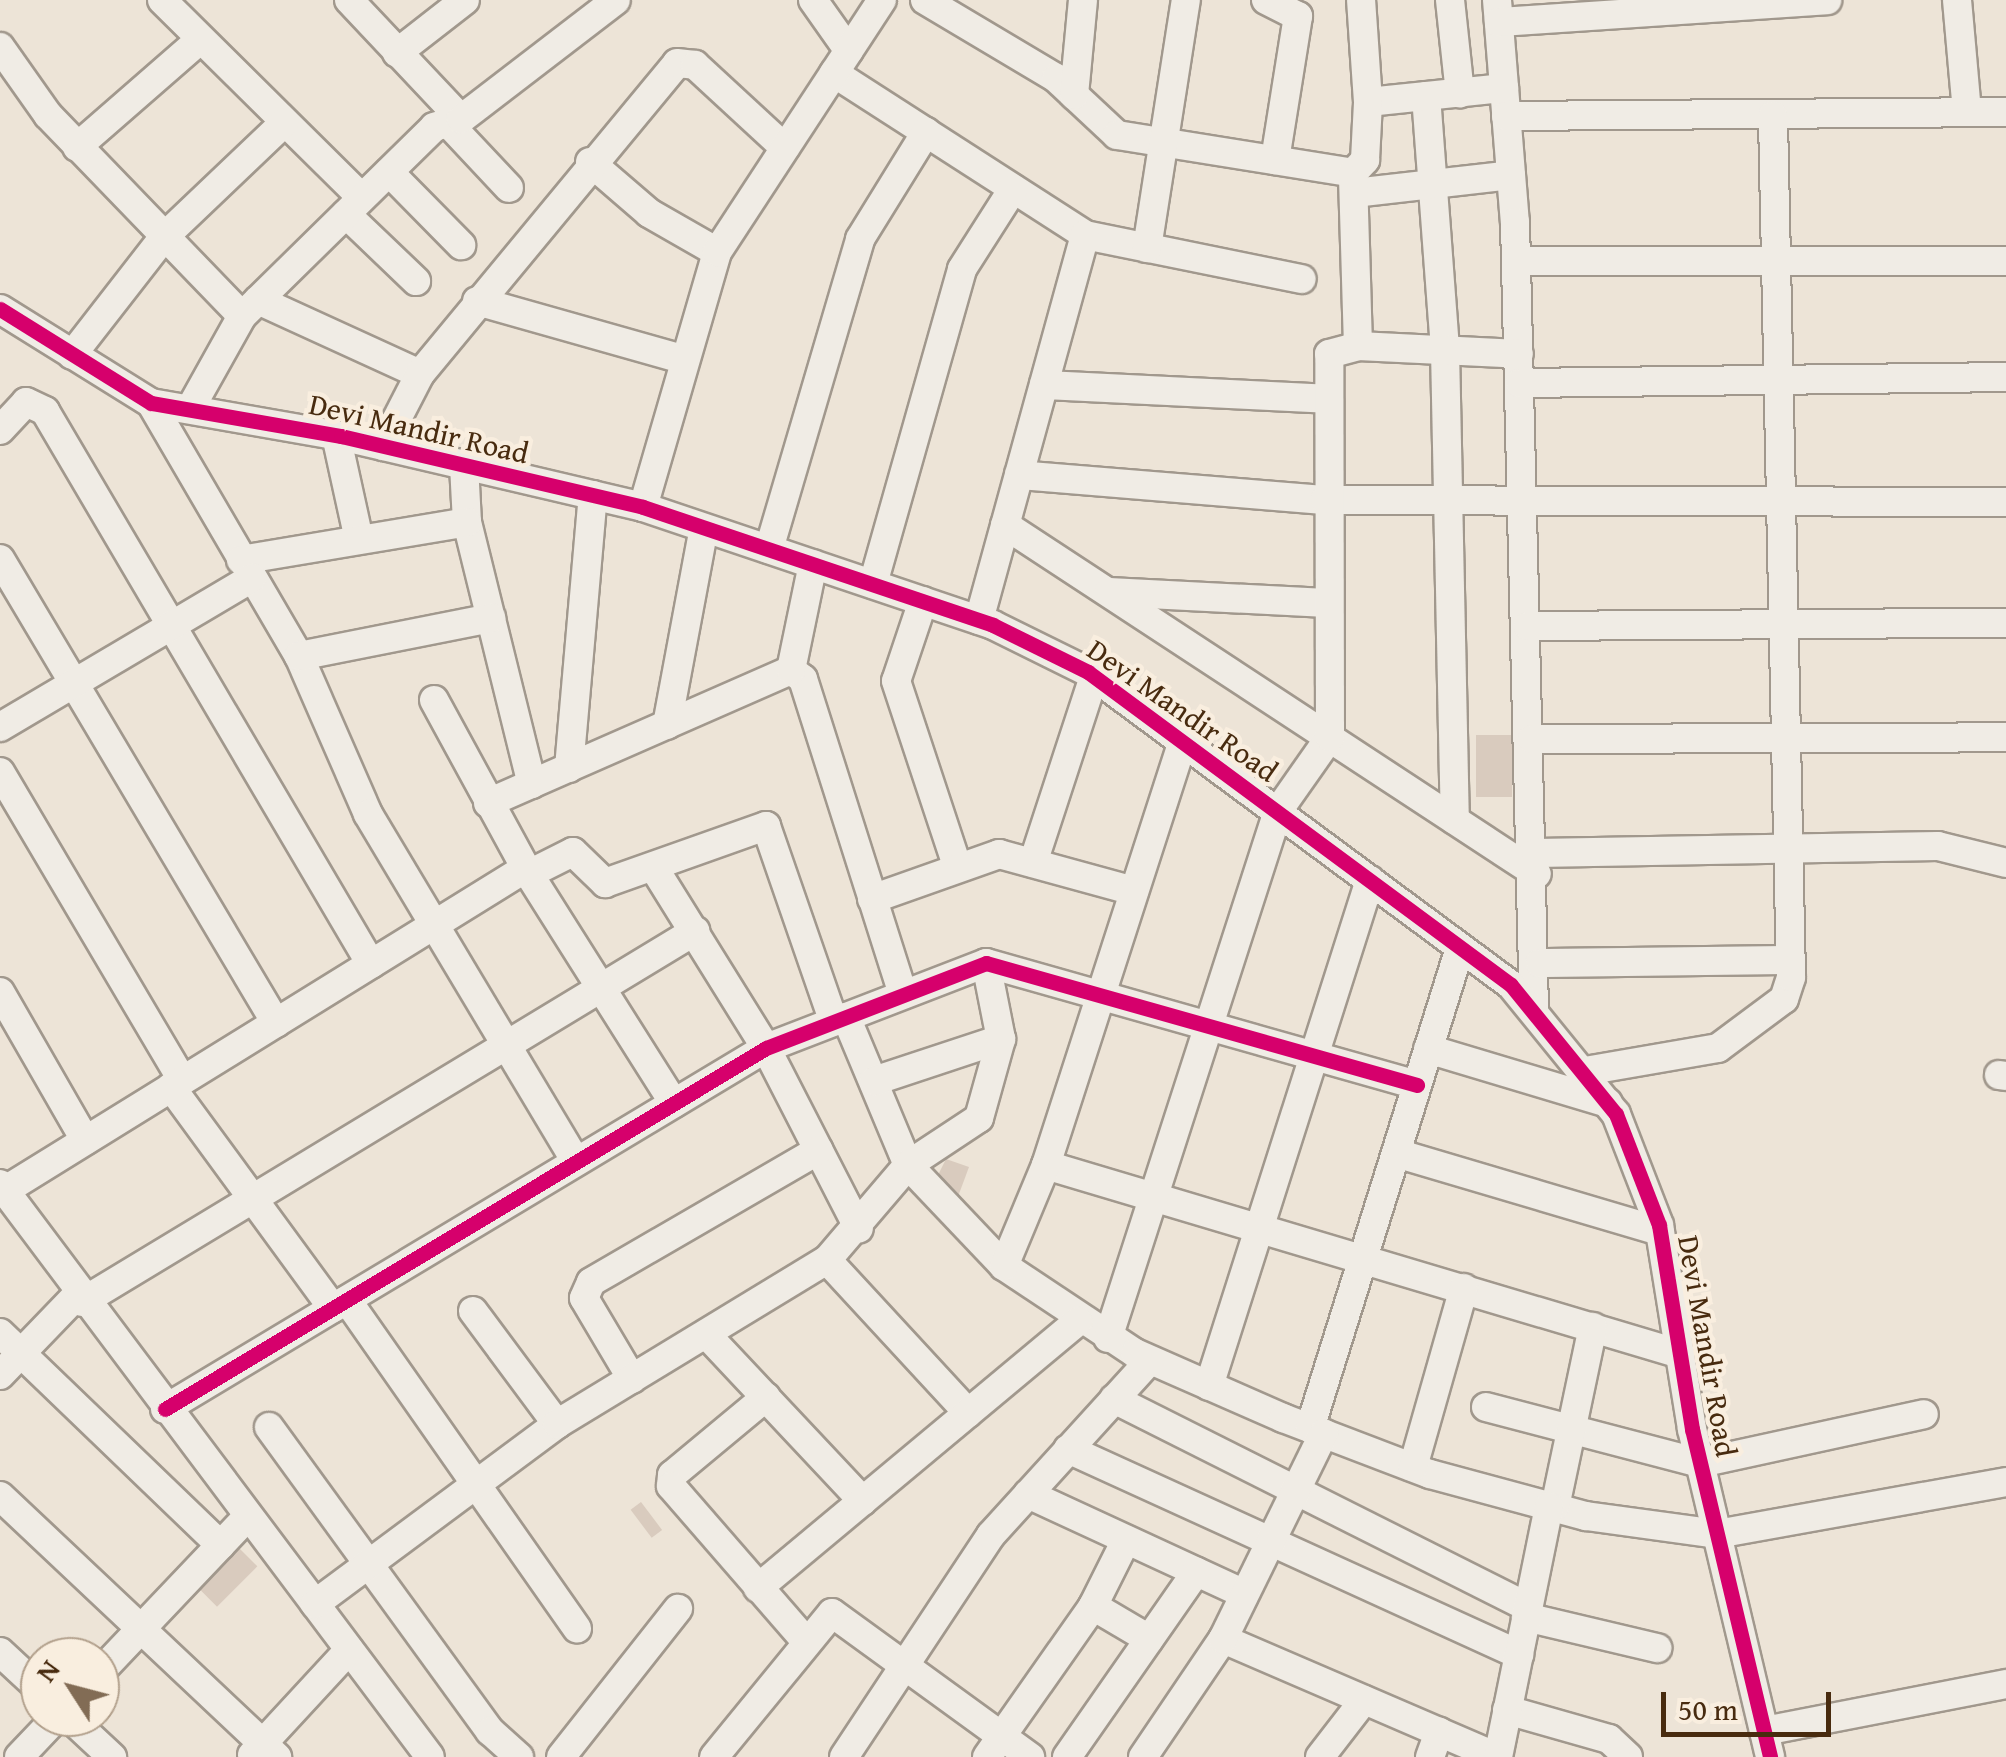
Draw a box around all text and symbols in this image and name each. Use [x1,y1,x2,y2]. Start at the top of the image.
street label: Devi Mandir Road [306,385,532,471]
street label: Devi Mandir Road [1081,631,1285,789]
street label: Devi Mandir Road [1671,1233,1745,1459]
north arrow [20,1637,120,1737]
text: N [25,1651,69,1690]
scale bar [1666,1672,1836,1734]
text: 50 m [1678,1687,1738,1731]

